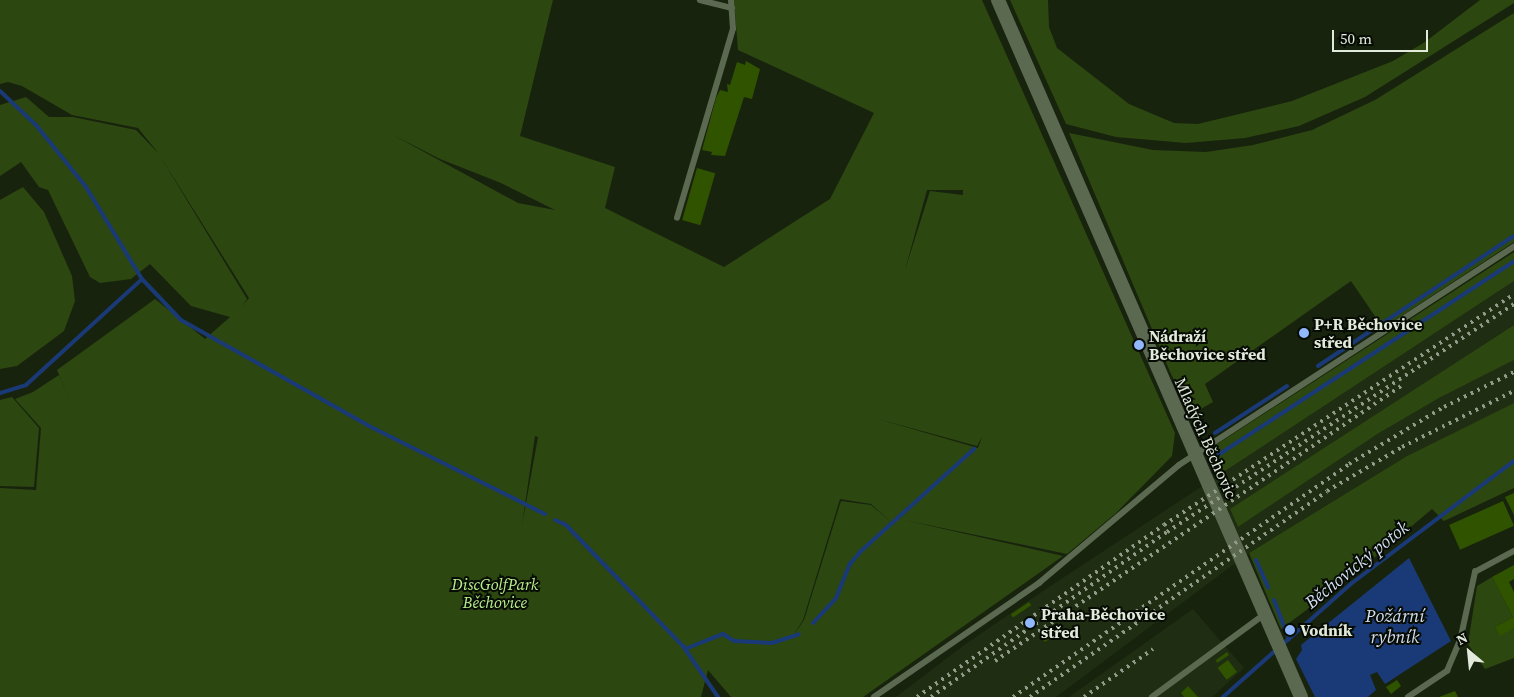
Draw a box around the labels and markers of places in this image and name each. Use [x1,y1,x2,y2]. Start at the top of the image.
place label: P+R Běchovice střed [1314,314,1422,352]
place label: Nádraží Běchovice střed [1149,326,1266,364]
marker: P+R Běchovice střed [1298,327,1310,339]
marker: Nádraží Běchovice střed [1133,339,1145,351]
place label: Praha-Běchovice střed [1041,604,1165,642]
marker: Praha-Běchovice střed [1023,616,1037,630]
place label: Vodník [1300,620,1352,640]
marker: Vodník [1284,624,1296,636]

